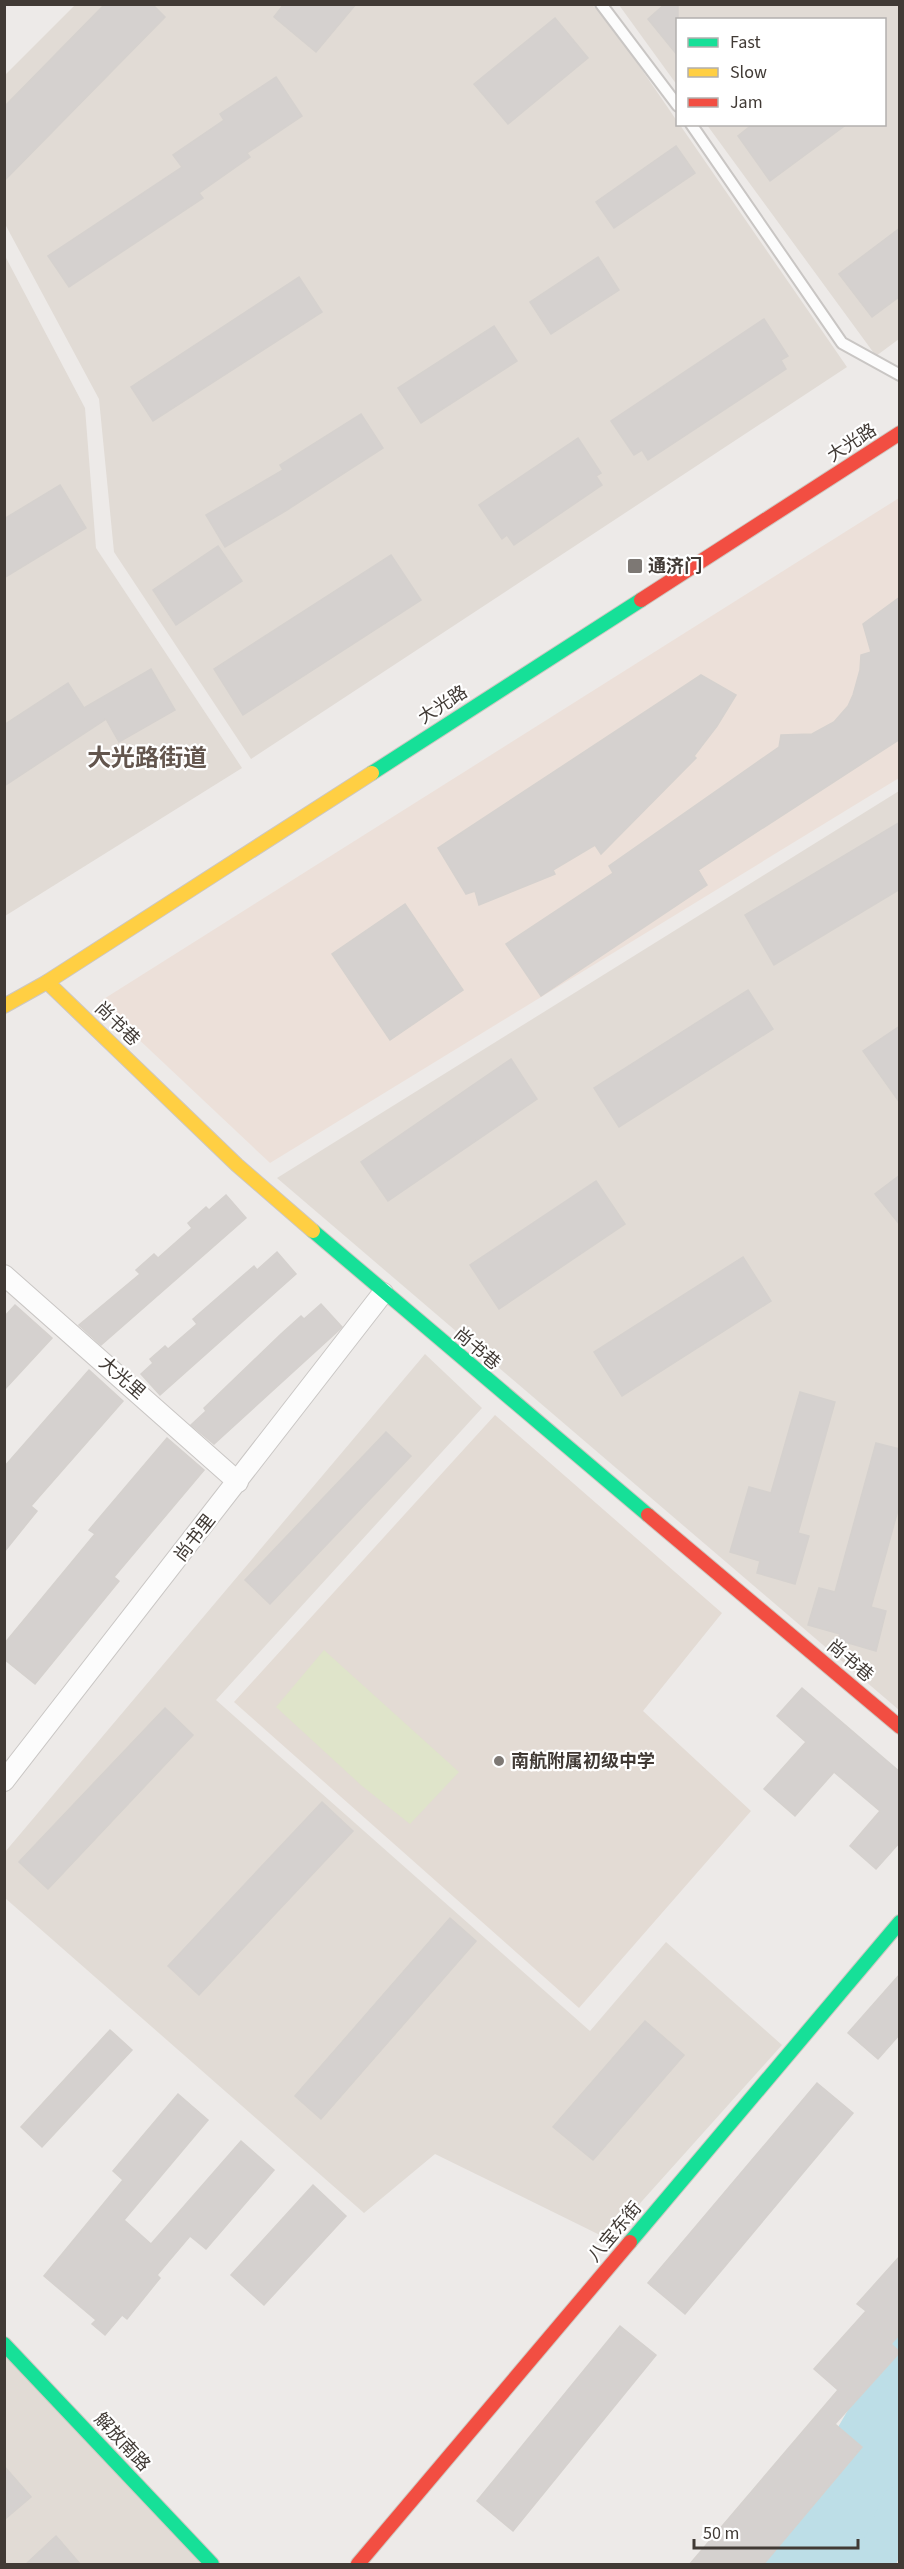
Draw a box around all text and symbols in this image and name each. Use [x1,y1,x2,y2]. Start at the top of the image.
legend [676,18,886,126]
text: Fast [730,30,761,55]
text: Slow [730,60,767,85]
text: Jam [730,90,763,115]
street label: 大光路 [823,418,881,468]
place label: 通济门 [648,554,702,579]
marker: 通济门 [626,557,644,575]
street label: 大光路 [414,680,472,730]
district label: 大光路街道 [87,741,207,776]
street label: 尚书巷 [89,996,145,1052]
street label: 尚书巷 [448,1322,506,1376]
street label: 大光里 [93,1351,151,1405]
street label: 尚书里 [169,1509,221,1567]
street label: 尚书巷 [821,1634,879,1688]
place label: 南航附属初级中学 [511,1749,655,1774]
marker: 南航附属初级中学 [492,1754,506,1768]
street label: 八宝东街 [582,2196,648,2268]
street label: 解放南路 [88,2407,156,2477]
scale bar [694,2512,858,2550]
text: 50 m [703,2521,739,2546]

